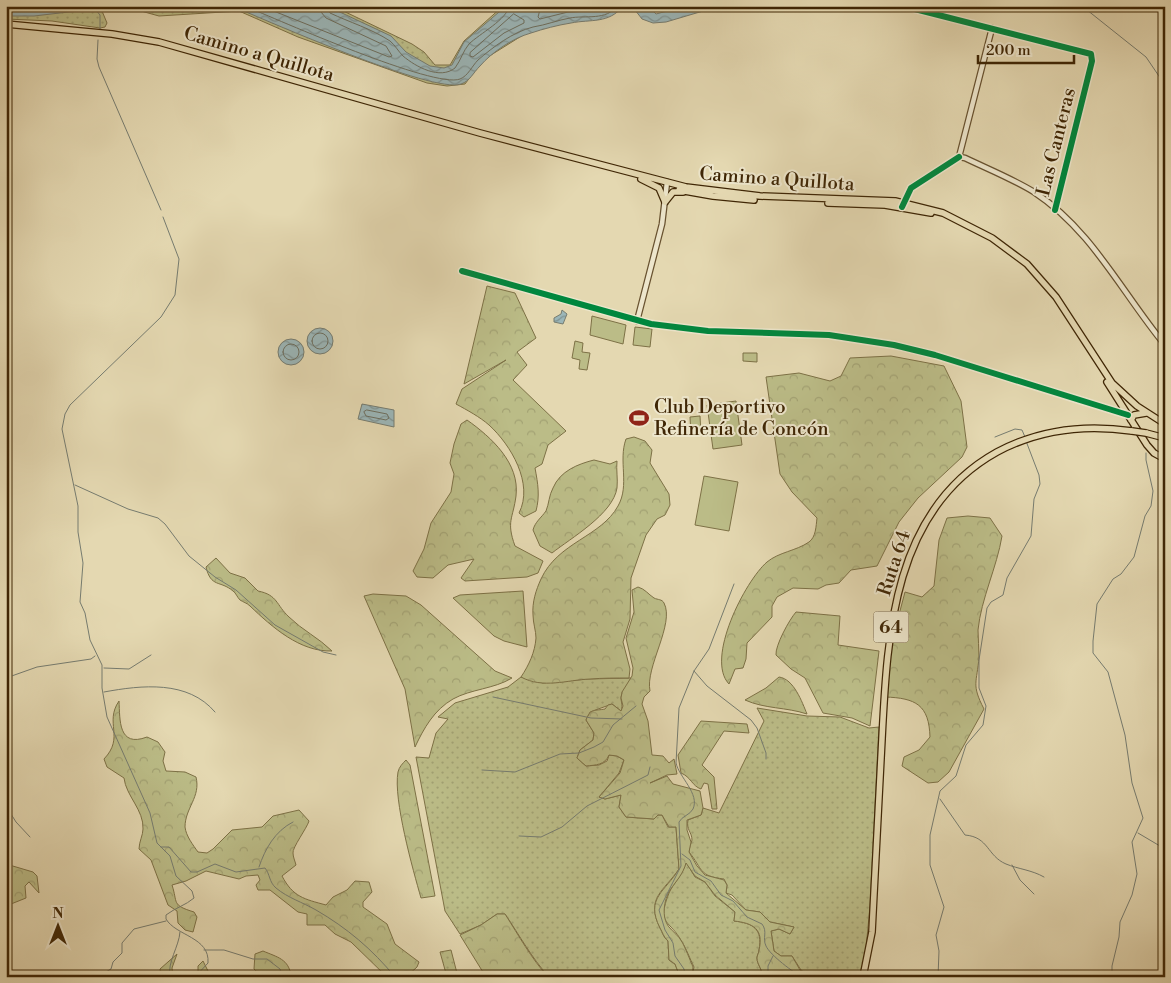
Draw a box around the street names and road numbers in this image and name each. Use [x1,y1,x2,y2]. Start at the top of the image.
street label: Camino a Quillota [181,21,337,87]
street label: Las Canteras [1031,85,1081,199]
street label: Camino a Quillota [699,162,856,196]
street label: Ruta 64 [872,527,916,599]
road number: 64 [874,612,908,642]

